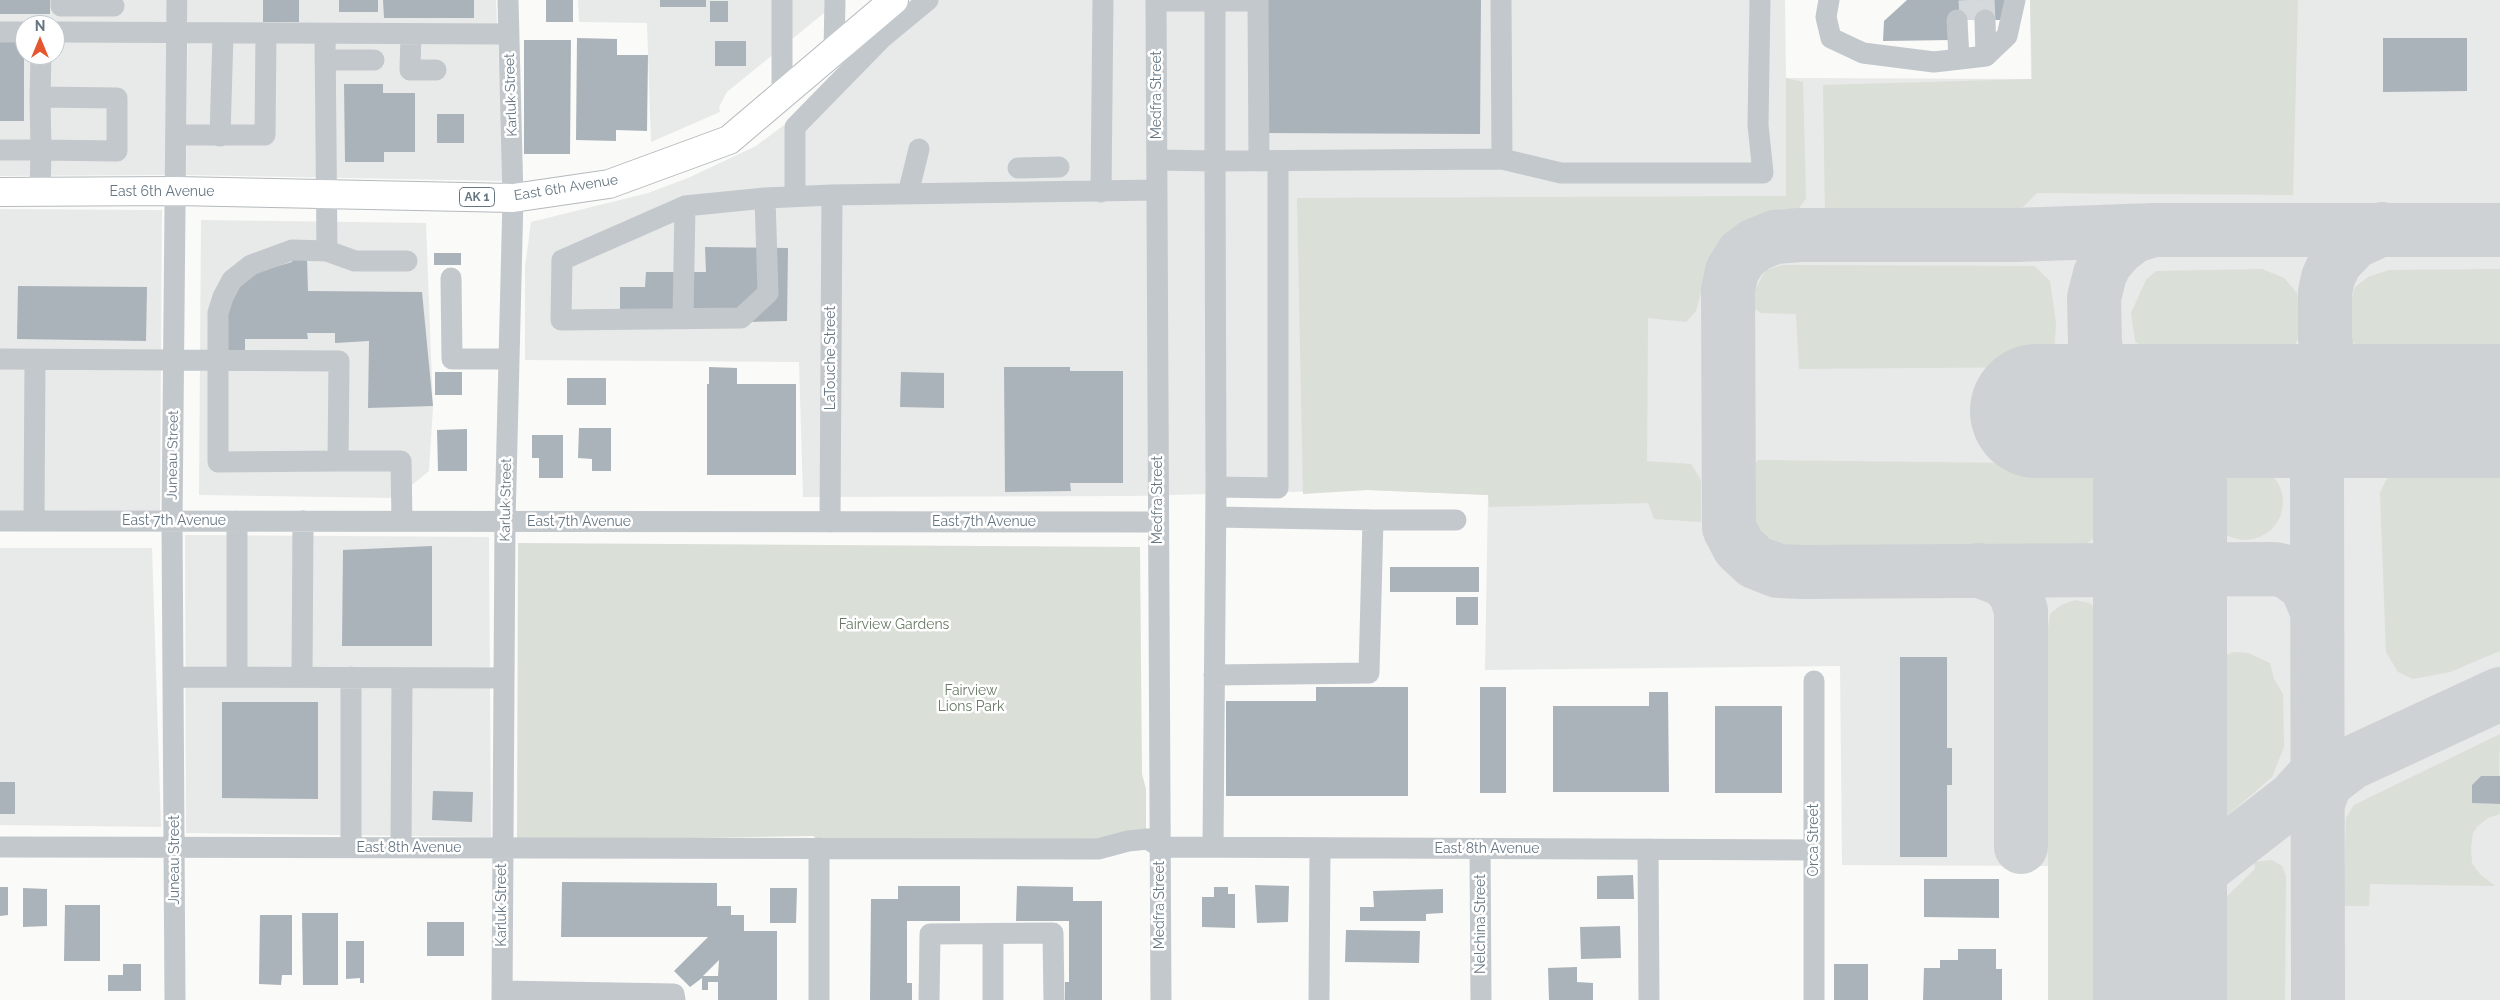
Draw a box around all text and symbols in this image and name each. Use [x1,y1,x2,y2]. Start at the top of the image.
north arrow [15,15,65,65]
text: N [35,18,45,34]
street label: Medfra Street [1149,51,1165,139]
street label: Karluk Street [501,53,521,137]
street label: East 6th Avenue [513,171,619,205]
street label: East 6th Avenue [109,184,215,200]
road number: AK 1 [460,188,494,206]
street label: LaTouche Street [823,306,839,410]
street label: Juneau Street [164,410,182,500]
street label: Medfra Street [1150,456,1166,544]
street label: Karluk Street [497,458,515,542]
street label: East 7th Avenue [122,513,226,529]
street label: East 7th Avenue [527,514,631,530]
street label: East 7th Avenue [932,514,1036,530]
park label: Fairview Gardens [839,617,949,633]
park label: Fairview Lions Park [938,683,1004,716]
street label: Orca Street [1806,804,1822,876]
street label: Juneau Street [167,815,183,905]
street label: East 8th Avenue [357,840,461,856]
street label: East 8th Avenue [1435,841,1539,857]
street label: Medfra Street [1152,861,1168,949]
street label: Karluk Street [494,863,510,947]
street label: Nelchina Street [1473,874,1489,974]

